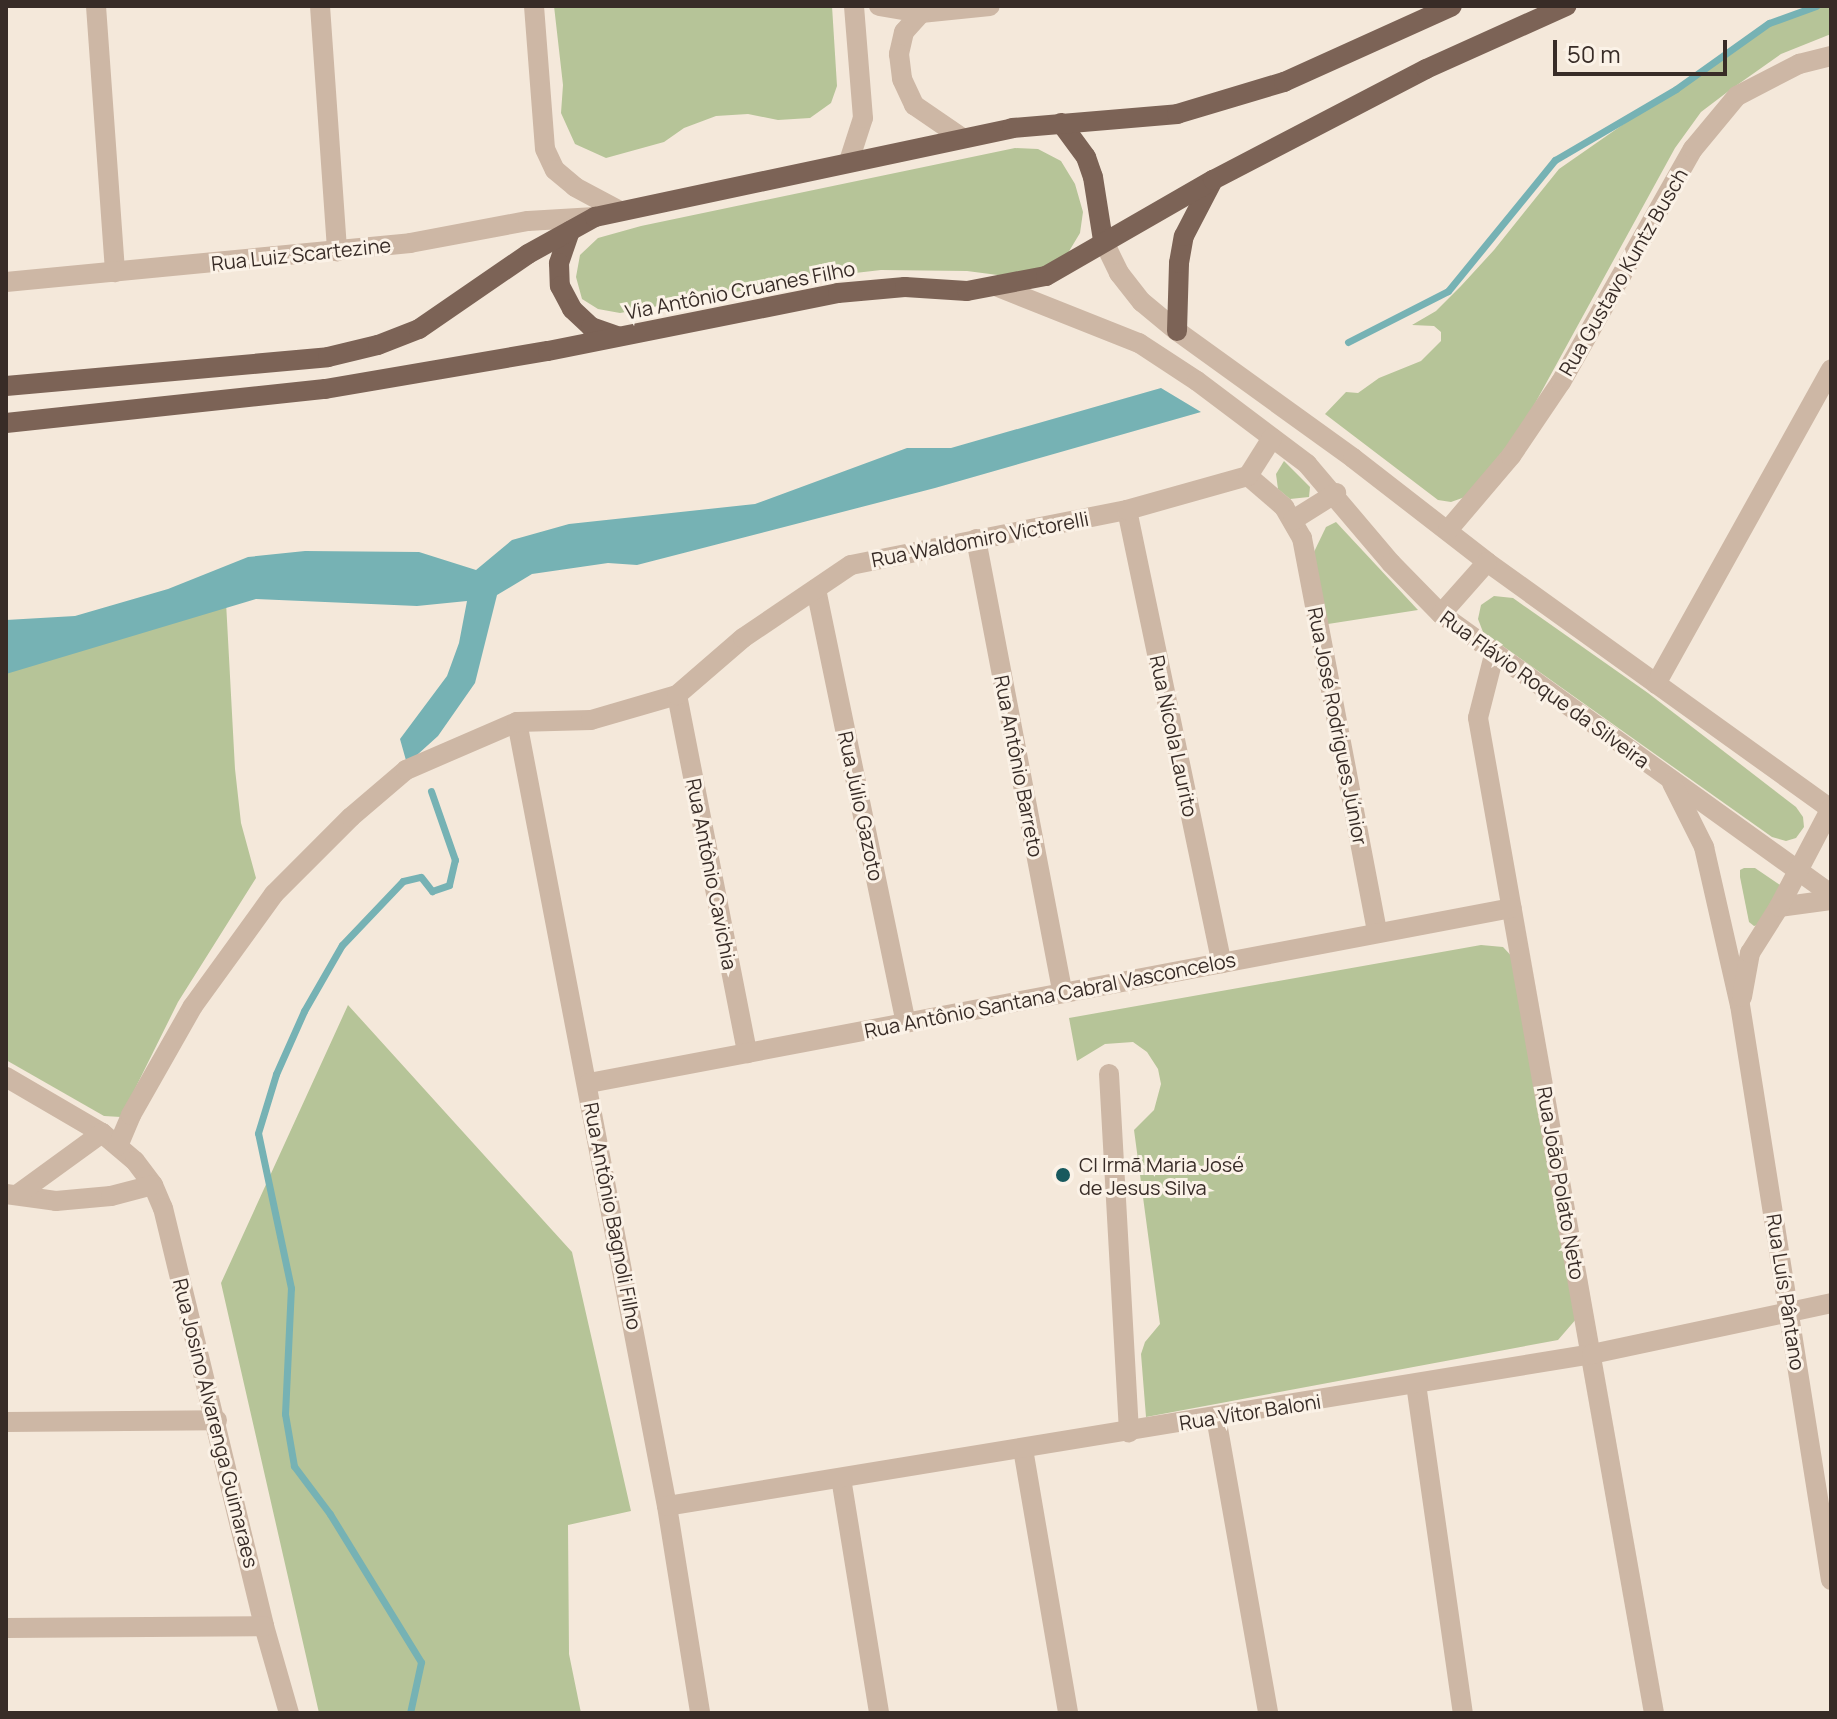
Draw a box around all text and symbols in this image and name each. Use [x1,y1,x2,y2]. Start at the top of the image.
scale bar [1557,24,1731,74]
text: 50 m [1567,37,1621,70]
street label: Rua Gustavo Kuntz Busch [1554,164,1692,380]
street label: Rua Luiz Scartezine [210,233,392,275]
street label: Via Antônio Cruanes Filho [623,256,857,324]
street label: Rua Waldomiro Victorelli [869,506,1091,572]
street label: Rua José Rodrigues Júnior [1303,605,1373,847]
street label: Rua Flávio Roque da Silveira [1436,605,1654,773]
street label: Rua Nícola Laurito [1145,653,1203,819]
street label: Rua Antônio Barreto [990,673,1048,859]
street label: Rua Júlio Gazoto [833,729,889,883]
street label: Rua Antônio Cavichia [682,776,742,972]
street label: Rua Antônio Santana Cabral Vasconcelos [862,947,1238,1043]
street label: Rua João Polato Neto [1532,1085,1590,1281]
street label: Rua Antônio Bagnoli Filho [579,1100,647,1332]
place label: CI Irmã Maria José de Jesus Silva [1079,1152,1244,1199]
marker: CI Irmã Maria José de Jesus Silva [1054,1166,1072,1184]
street label: Rua Luís Pântano [1762,1212,1810,1372]
street label: Rua Josino Alvarenga Guimaraes [168,1276,264,1570]
street label: Rua Vítor Baloni [1177,1389,1323,1435]

